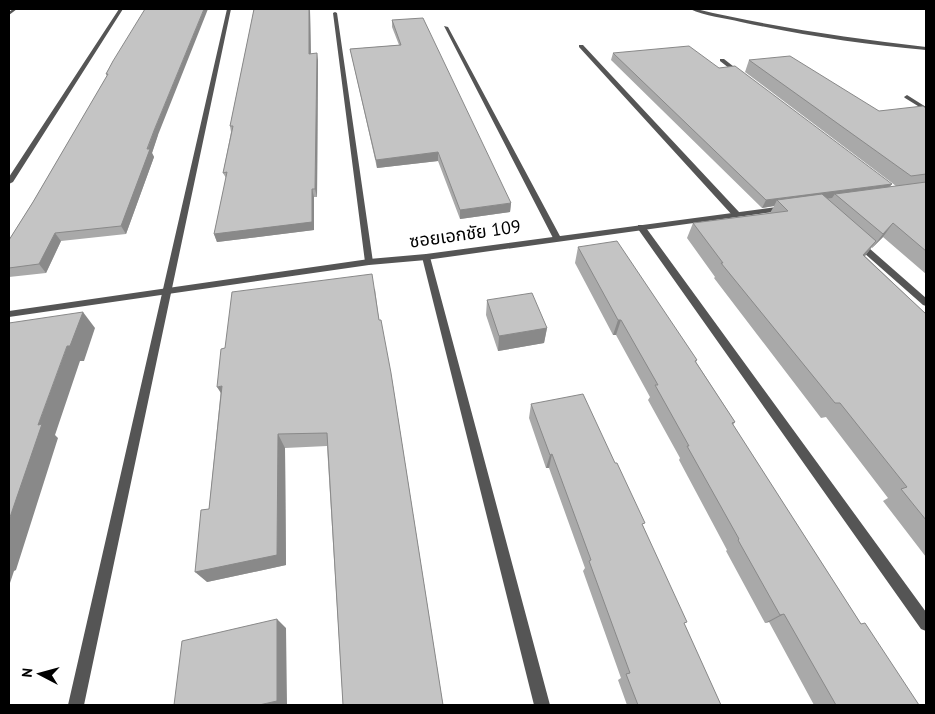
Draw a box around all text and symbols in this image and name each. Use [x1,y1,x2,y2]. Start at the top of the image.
street label: ซอยเอกชัย 109 [408,214,522,253]
north arrow [15,649,65,699]
text: N [18,667,37,678]

